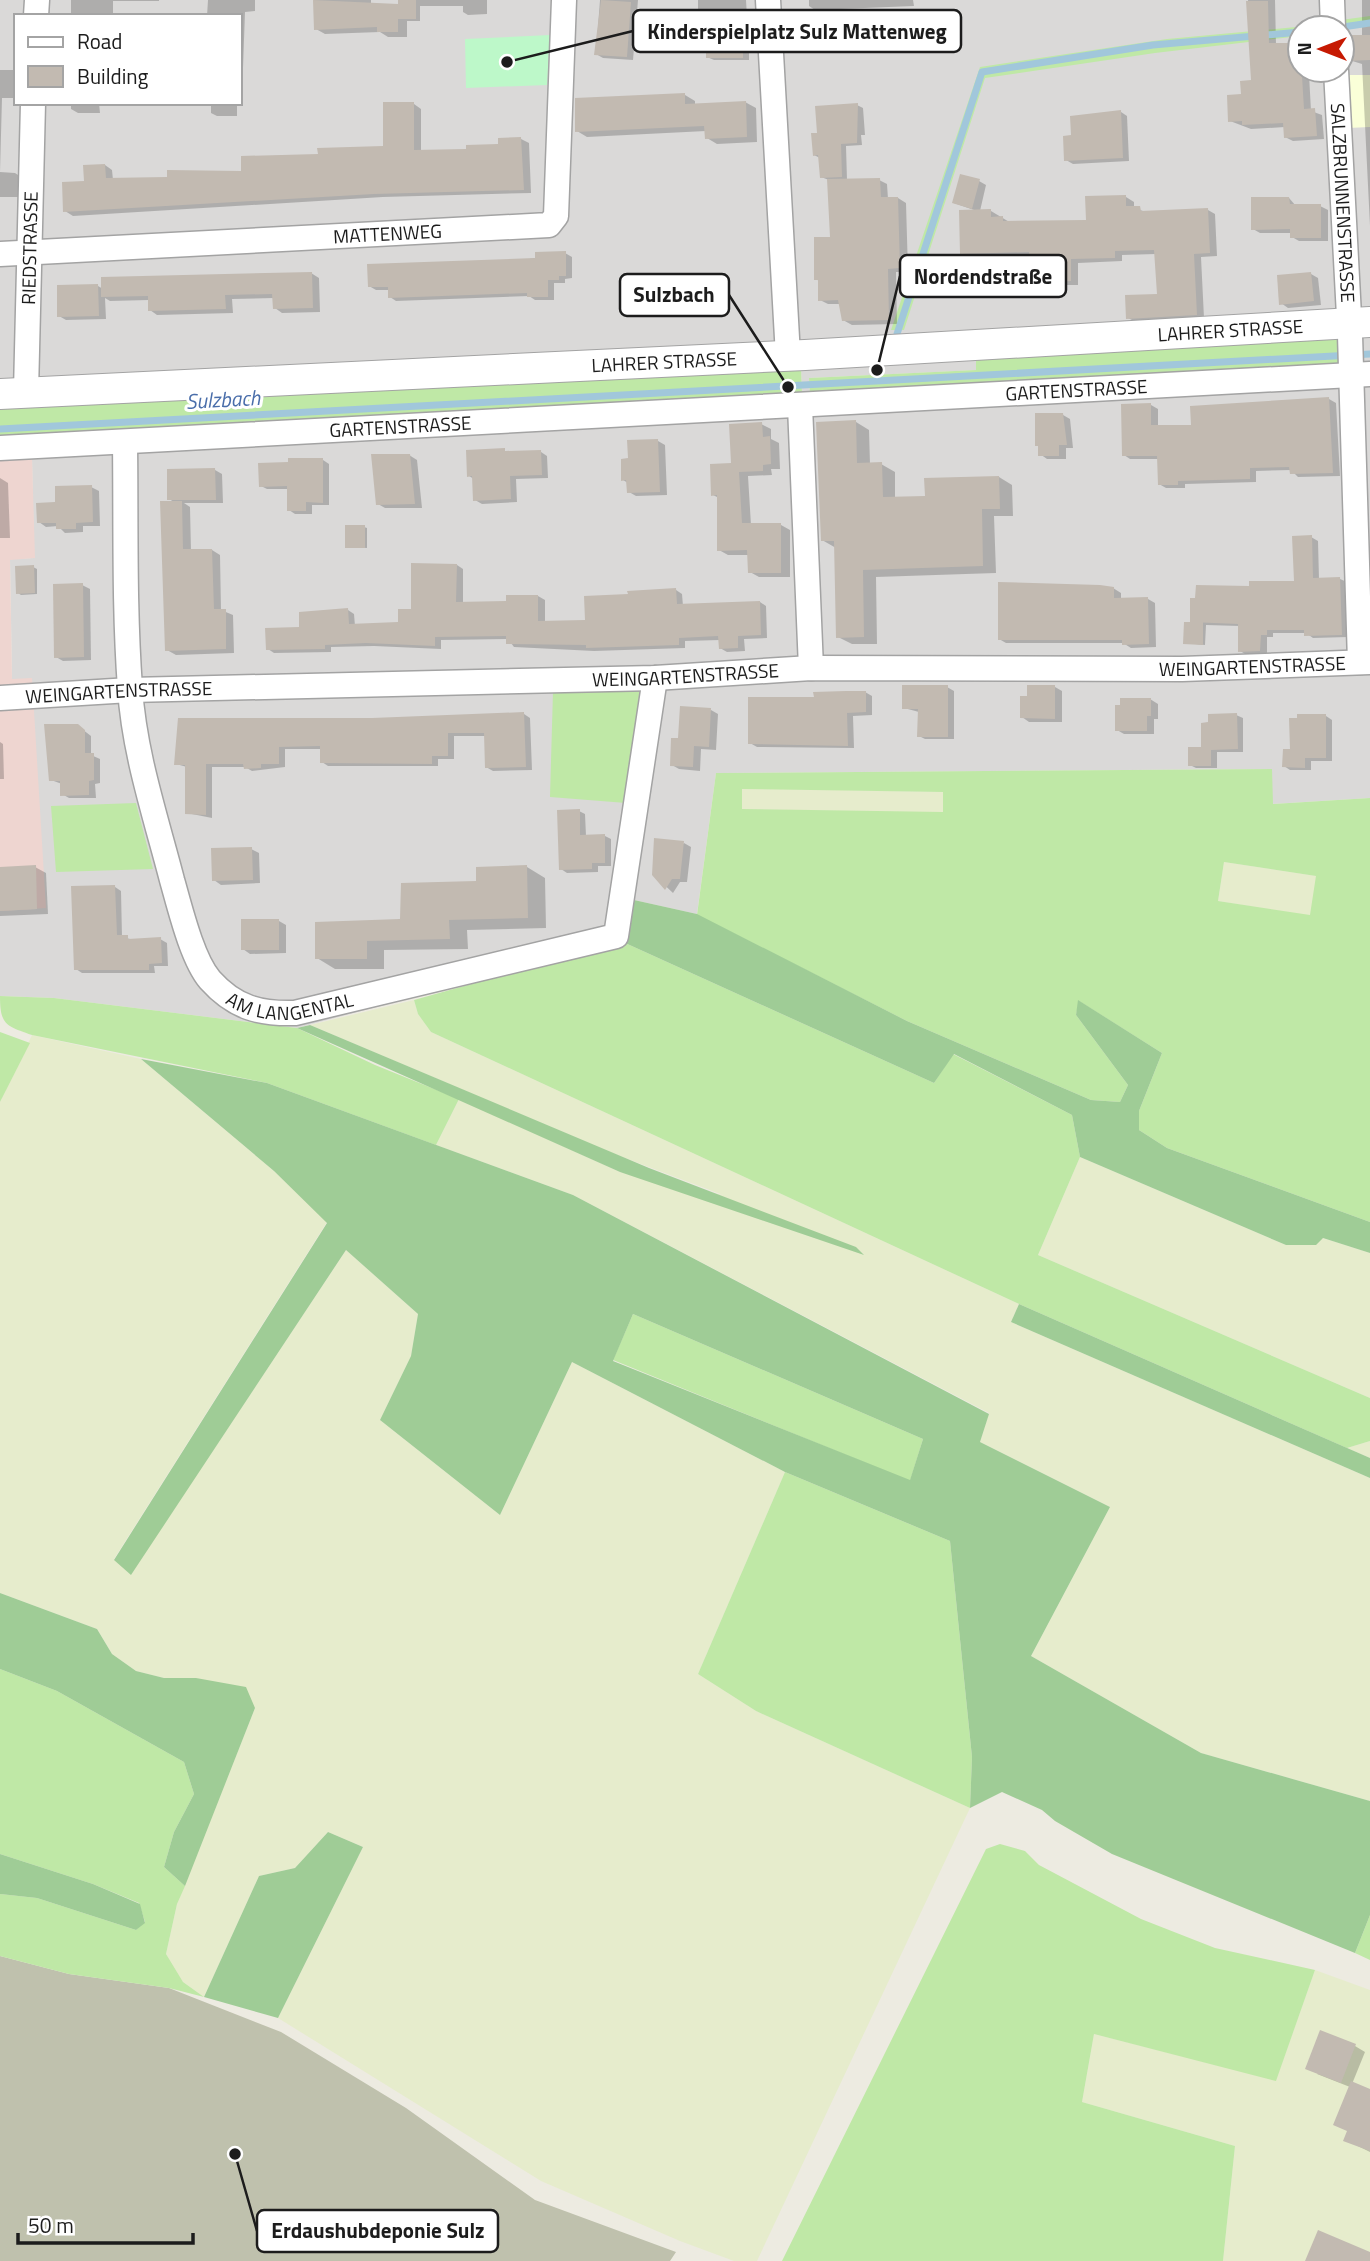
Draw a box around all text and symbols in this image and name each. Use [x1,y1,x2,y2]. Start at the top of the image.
callout: Kinderspielplatz Sulz Mattenweg [633,10,961,52]
legend [14,14,242,105]
north arrow [1286,14,1356,84]
text: Kinderspielplatz Sulz Mattenweg [647,15,947,47]
text: Road [77,25,122,57]
text: N [1289,42,1318,56]
text: Building [77,60,149,92]
street label: SALZBRUNNENSTRASSE [1324,102,1363,303]
street label: RIEDSTRASSE [13,191,45,305]
street label: MATTENWEG [332,216,442,250]
callout: Nordendstraße [900,255,1066,297]
text: Nordendstraße [914,260,1052,292]
callout: Sulzbach [620,274,729,316]
text: Sulzbach [633,278,715,310]
street label: LAHRER STRASSE [1157,311,1304,348]
street label: LAHRER STRASSE [591,343,738,379]
street label: GARTENSTRASSE [1005,371,1148,408]
water label: Sulzbach [185,381,261,417]
street label: GARTENSTRASSE [329,408,472,444]
street label: WEINGARTENSTRASSE [1159,648,1346,683]
street label: WEINGARTENSTRASSE [592,655,780,693]
street label: WEINGARTENSTRASSE [24,673,213,710]
street label: AM LANGENTAL [221,984,356,1028]
scale bar [18,2202,192,2246]
text: 50 m [28,2209,74,2241]
callout: Erdaushubdeponie Sulz [257,2210,498,2252]
text: Erdaushubdeponie Sulz [271,2214,485,2246]

